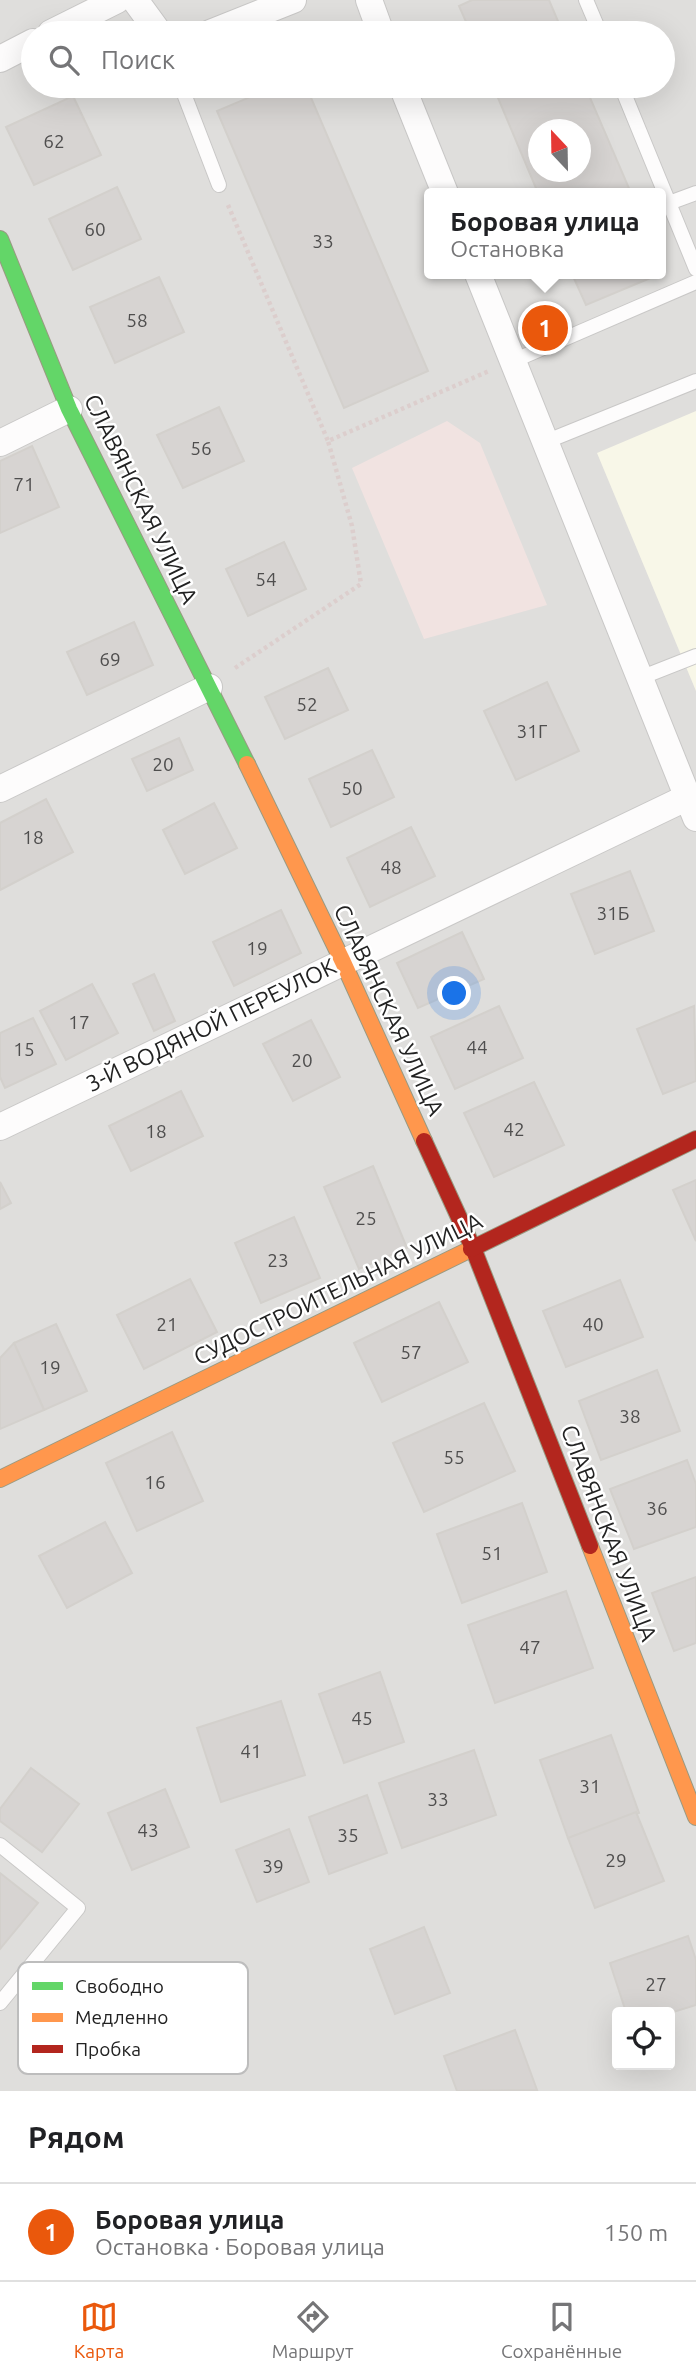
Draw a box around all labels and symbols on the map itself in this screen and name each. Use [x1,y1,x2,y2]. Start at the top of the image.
north arrow [528,119,591,182]
house number: 62 [43,130,65,152]
house number: 60 [84,218,106,240]
house number: 33 [312,230,334,252]
pin: 1 [522,302,568,354]
house number: 58 [126,309,148,331]
street label: СЛАВЯНСКАЯ УЛИЦА [80,390,203,608]
house number: 56 [190,437,212,459]
house number: 71 [13,473,35,495]
house number: 54 [255,568,277,590]
house number: 69 [99,648,121,670]
house number: 52 [296,693,318,715]
house number: 31Г [517,720,547,742]
house number: 20 [152,753,174,775]
house number: 50 [341,777,363,799]
house number: 18 [22,826,44,848]
house number: 48 [380,856,402,878]
street label: СЛАВЯНСКАЯ УЛИЦА [330,900,449,1119]
house number: 31Б [596,902,630,924]
house number: 19 [246,937,268,959]
street label: 3-Й ВОДЯНОЙ ПЕРЕУЛОК [82,953,340,1096]
your location [437,976,471,1010]
house number: 17 [68,1011,90,1033]
house number: 44 [466,1036,488,1058]
house number: 15 [13,1038,35,1060]
house number: 20 [291,1049,313,1071]
house number: 42 [503,1118,525,1140]
house number: 18 [145,1120,167,1142]
house number: 25 [355,1207,377,1229]
street label: СУДОСТРОИТЕЛЬНАЯ УЛИЦА [189,1208,486,1369]
house number: 23 [267,1249,289,1271]
house number: 21 [156,1313,178,1335]
house number: 40 [582,1313,604,1335]
house number: 57 [400,1341,422,1363]
house number: 19 [39,1356,61,1378]
house number: 38 [619,1405,641,1427]
street label: СЛАВЯНСКАЯ УЛИЦА [557,1421,662,1645]
house number: 55 [443,1446,465,1468]
house number: 16 [144,1471,166,1493]
house number: 36 [646,1497,668,1519]
house number: 51 [481,1542,503,1564]
house number: 47 [519,1636,541,1658]
house number: 45 [351,1707,373,1729]
house number: 41 [240,1740,262,1762]
house number: 31 [579,1775,601,1797]
house number: 33 [427,1788,449,1810]
house number: 43 [137,1819,159,1841]
house number: 35 [337,1824,359,1846]
house number: 29 [605,1849,627,1871]
house number: 39 [262,1855,284,1877]
legend [18,1962,248,2074]
house number: 27 [645,1973,667,1995]
text: Свободно [75,1975,164,1997]
text: Медленно [75,2006,168,2028]
text: Пробка [75,2038,141,2060]

